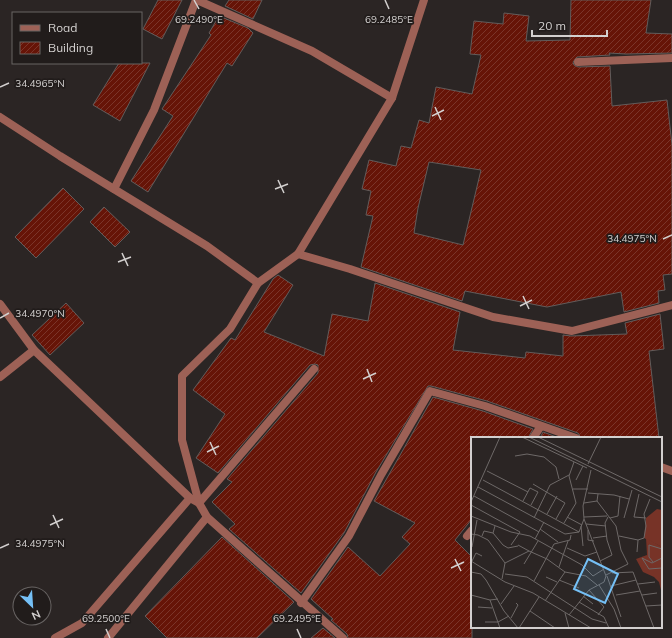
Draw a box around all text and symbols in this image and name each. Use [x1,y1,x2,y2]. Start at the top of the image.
legend [12,12,142,64]
scale bar [532,12,607,38]
text: 69.2490°E [175,13,223,26]
text: 69.2485°E [365,13,413,26]
text: 20 m [538,18,566,33]
text: Road [48,20,77,35]
text: Building [48,40,93,55]
text: 34.4965°N [15,77,65,90]
text: 34.4975°N [607,232,657,245]
text: 34.4970°N [15,307,65,320]
inset map [471,437,662,628]
text: 34.4975°N [15,537,65,550]
north arrow [12,586,52,626]
text: N [30,607,43,623]
text: 69.2500°E [82,612,130,625]
text: 69.2495°E [273,612,321,625]

